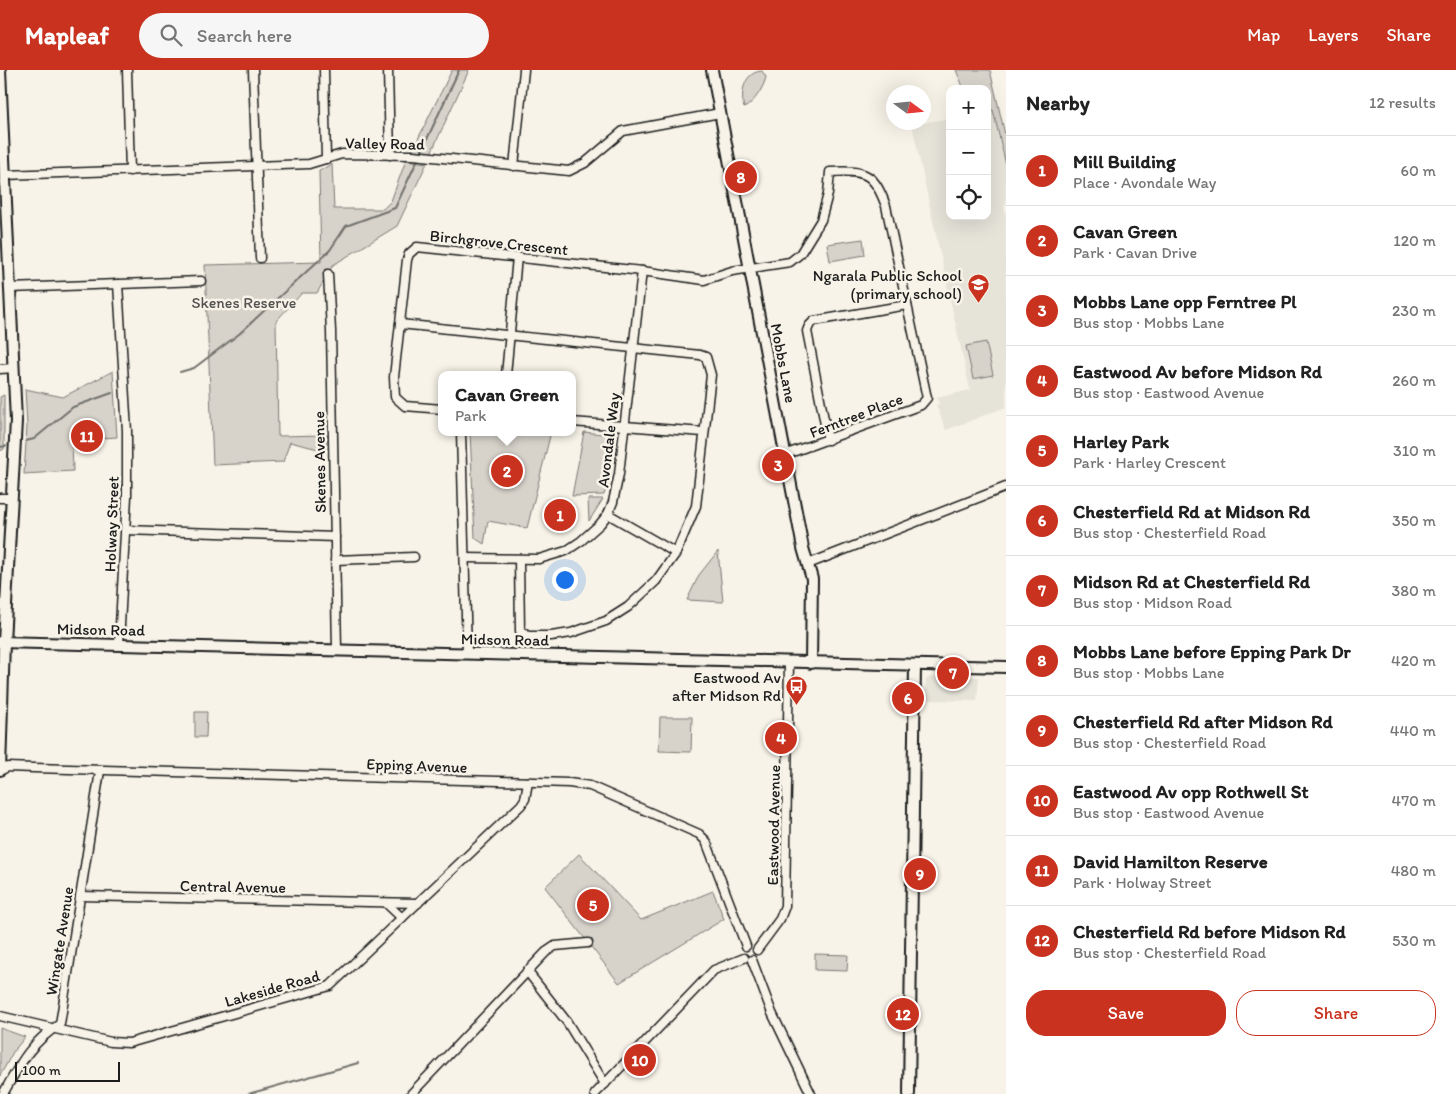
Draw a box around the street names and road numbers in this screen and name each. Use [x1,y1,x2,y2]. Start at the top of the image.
street label: Valley Road [345,133,425,154]
street label: Birchgrove Crescent [429,226,569,259]
street label: Mobbs Lane [766,322,801,405]
street label: Ferntree Place [807,389,906,442]
street label: Avondale Way [593,391,624,489]
street label: Skenes Avenue [309,411,330,513]
street label: Holway Street [100,476,123,572]
street label: Midson Road [57,619,146,640]
street label: Midson Road [461,629,550,650]
street label: Epping Avenue [366,754,468,777]
street label: Eastwood Avenue [763,764,784,886]
street label: Central Avenue [180,876,286,897]
street label: Wingate Avenue [41,885,78,997]
street label: Lakeside Road [222,966,322,1011]

